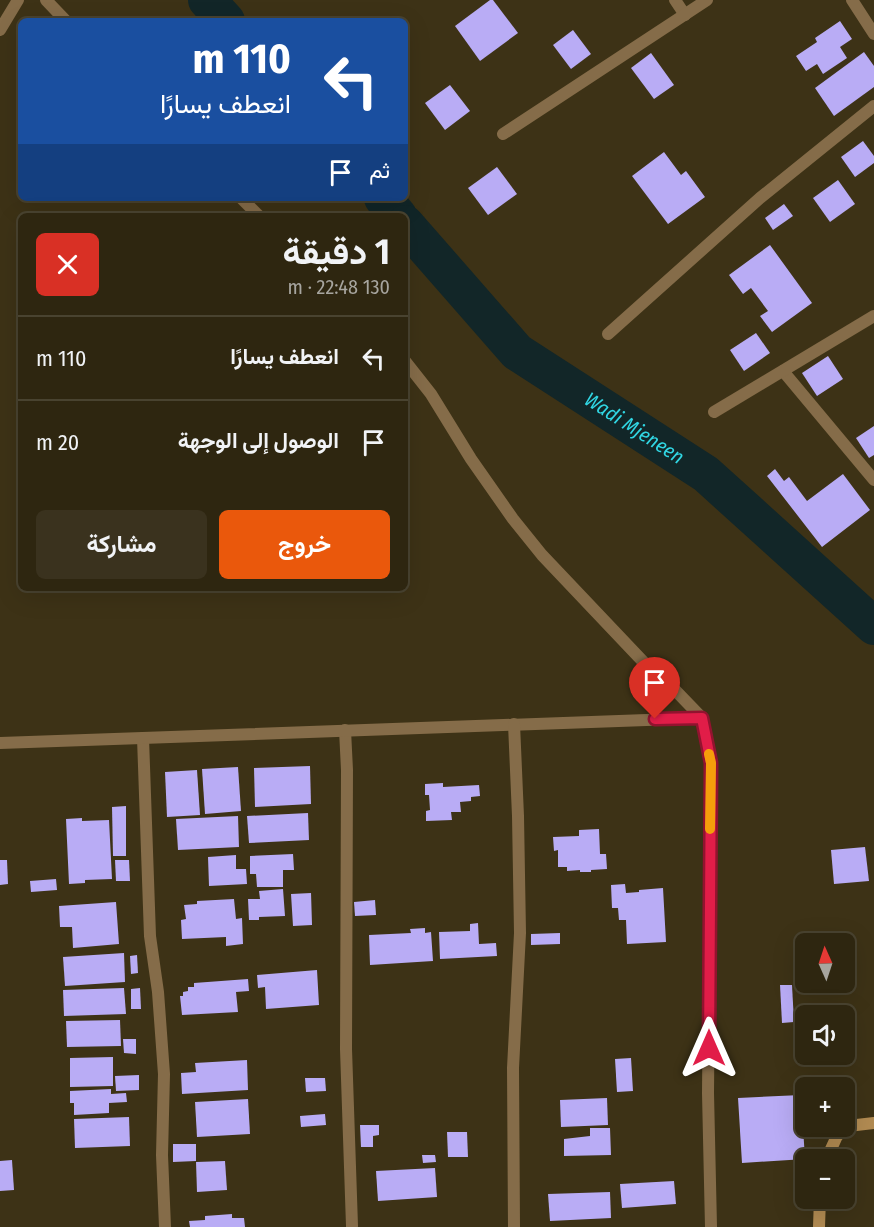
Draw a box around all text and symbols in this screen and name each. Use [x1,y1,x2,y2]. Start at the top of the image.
text: 110 m [192,34,291,84]
icon: left [312,42,390,120]
text: انعطف يسارًا [160,88,291,120]
icon: arrive [324,156,357,189]
text: ثم [369,157,390,184]
text: 1 دقيقة [282,230,390,274]
button: close [36,233,99,296]
text: 130 m · 22:48 [288,275,390,299]
icon: left [357,342,390,375]
text: انعطف يسارًا [230,343,339,370]
text: 110 m [36,345,86,372]
water label: Wadi Mjeneen [580,387,689,469]
icon: arrive [357,426,390,459]
text: الوصول إلى الوجهة [178,427,339,454]
text: 20 m [36,429,79,456]
button: مشاركة [36,510,207,579]
button: خروج [219,510,390,579]
pin [629,657,680,719]
icon: arrive [638,666,671,699]
north arrow [795,933,855,993]
map controls [795,933,855,1209]
button: sound [795,1005,855,1065]
position arrow [677,1016,741,1080]
button: + [795,1077,855,1137]
button: − [795,1149,855,1209]

